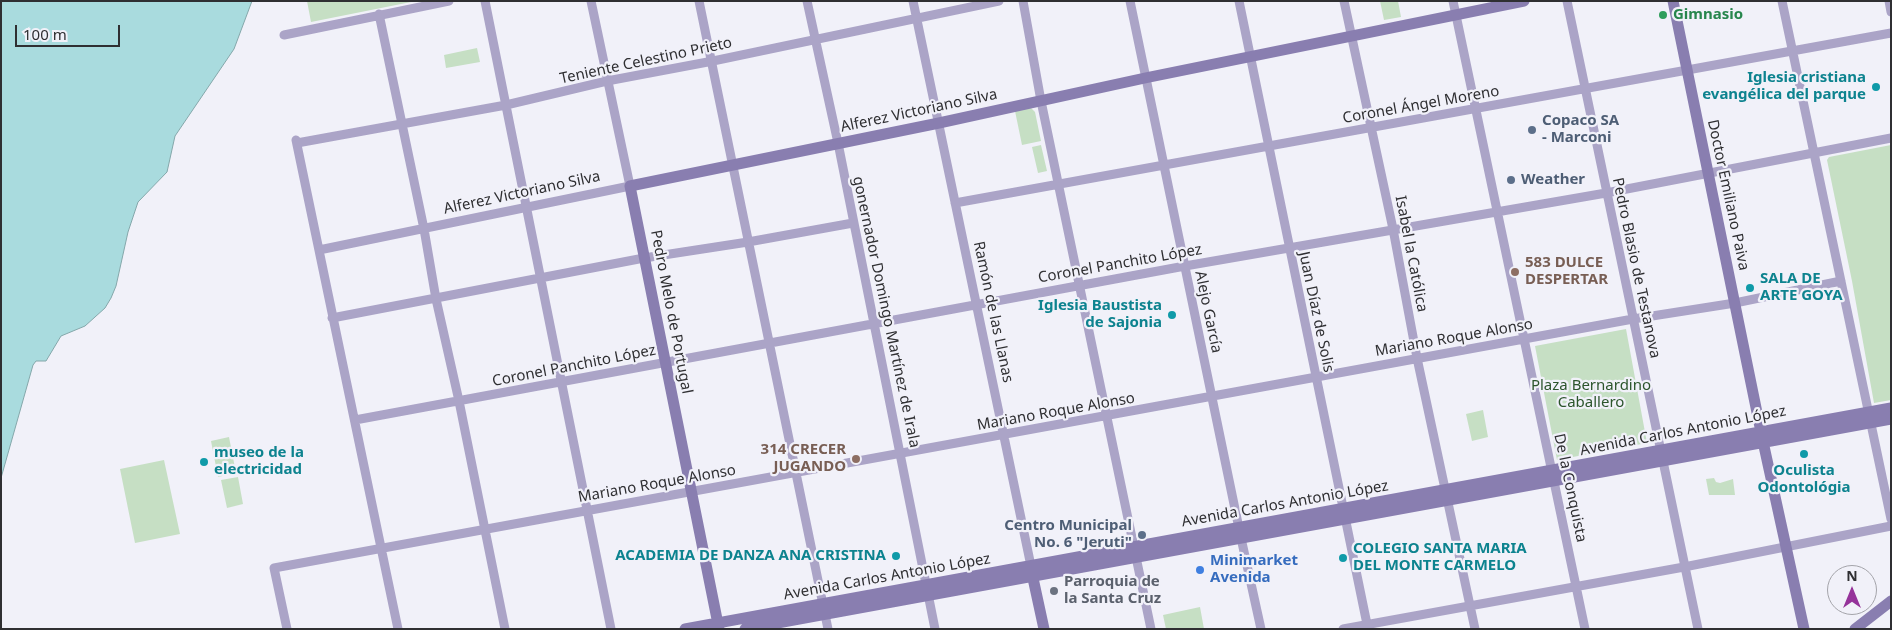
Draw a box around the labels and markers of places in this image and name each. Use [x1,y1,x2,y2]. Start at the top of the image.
place label: Gimnasio [1673,6,1743,24]
marker: Gimnasio [1657,9,1669,21]
place label: Iglesia cristiana evangélica del parque [1702,69,1866,104]
marker: Iglesia cristiana evangélica del parque [1870,81,1882,93]
place label: Copaco SA - Marconi [1542,112,1619,147]
marker: Copaco SA - Marconi [1526,124,1538,136]
place label: Weather [1521,171,1585,189]
marker: Weather [1505,174,1517,186]
place label: 583 DULCE DESPERTAR [1525,254,1608,289]
marker: 583 DULCE DESPERTAR [1509,266,1521,278]
place label: SALA DE ARTE GOYA [1760,270,1843,305]
marker: SALA DE ARTE GOYA [1744,282,1756,294]
place label: Iglesia Baustista de Sajonia [1038,297,1162,332]
marker: Iglesia Baustista de Sajonia [1166,309,1178,321]
place label: 314 CRECER JUGANDO [761,441,846,476]
place label: museo de la electricidad [214,444,304,479]
marker: Oculista Odontológia [1798,448,1810,460]
marker: 314 CRECER JUGANDO [850,453,862,465]
marker: museo de la electricidad [198,456,210,468]
place label: Oculista Odontológia [1757,462,1851,497]
place label: Centro Municipal No. 6 "Jeruti" [1004,517,1132,552]
marker: Centro Municipal No. 6 "Jeruti" [1136,529,1148,541]
place label: COLEGIO SANTA MARIA DEL MONTE CARMELO [1353,540,1527,575]
place label: ACADEMIA DE DANZA ANA CRISTINA [615,547,886,565]
marker: ACADEMIA DE DANZA ANA CRISTINA [890,550,902,562]
place label: Minimarket Avenida [1210,552,1298,587]
marker: COLEGIO SANTA MARIA DEL MONTE CARMELO [1337,552,1349,564]
marker: Minimarket Avenida [1194,564,1206,576]
place label: Parroquia de la Santa Cruz [1064,573,1161,608]
marker: Parroquia de la Santa Cruz [1048,585,1060,597]

